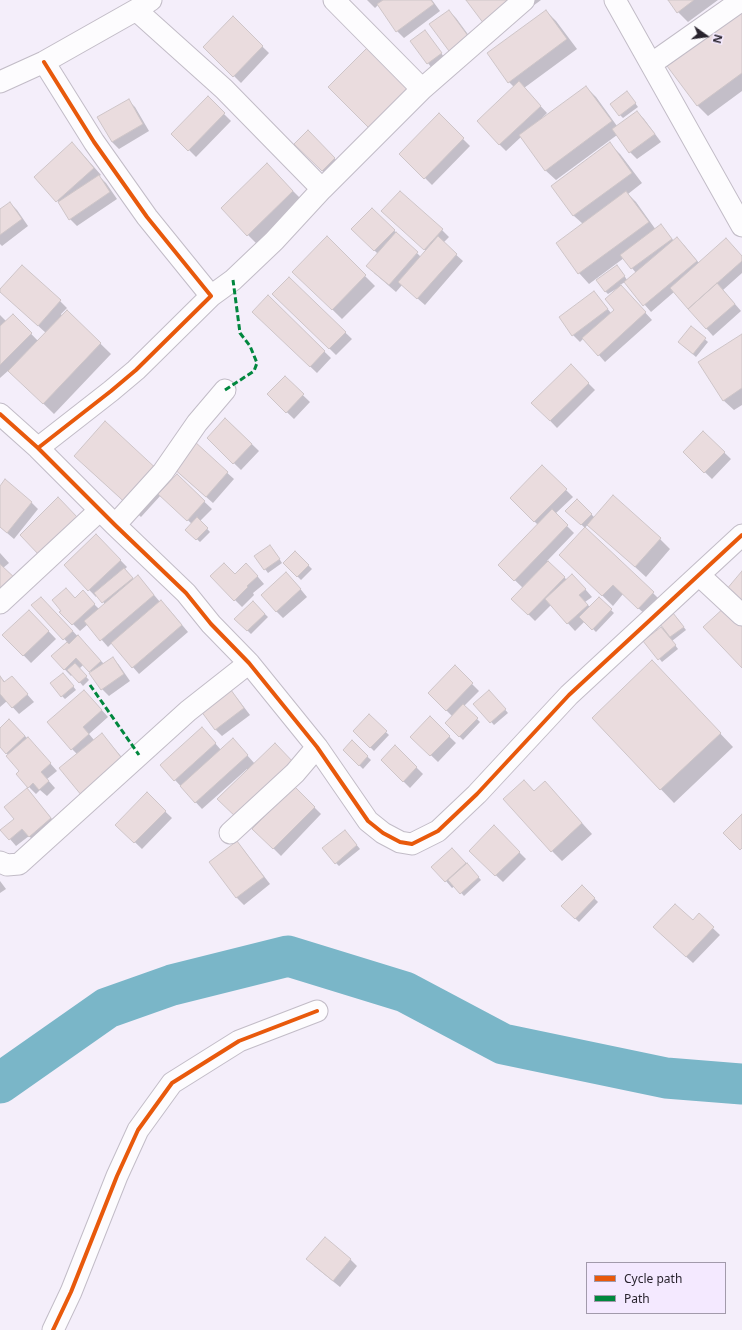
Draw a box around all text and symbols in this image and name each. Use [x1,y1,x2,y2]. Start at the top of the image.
north arrow [686,16,726,56]
text: N [710,33,726,45]
legend [586,1262,726,1314]
text: Cycle path [624,1270,682,1287]
text: Path [624,1290,650,1307]

